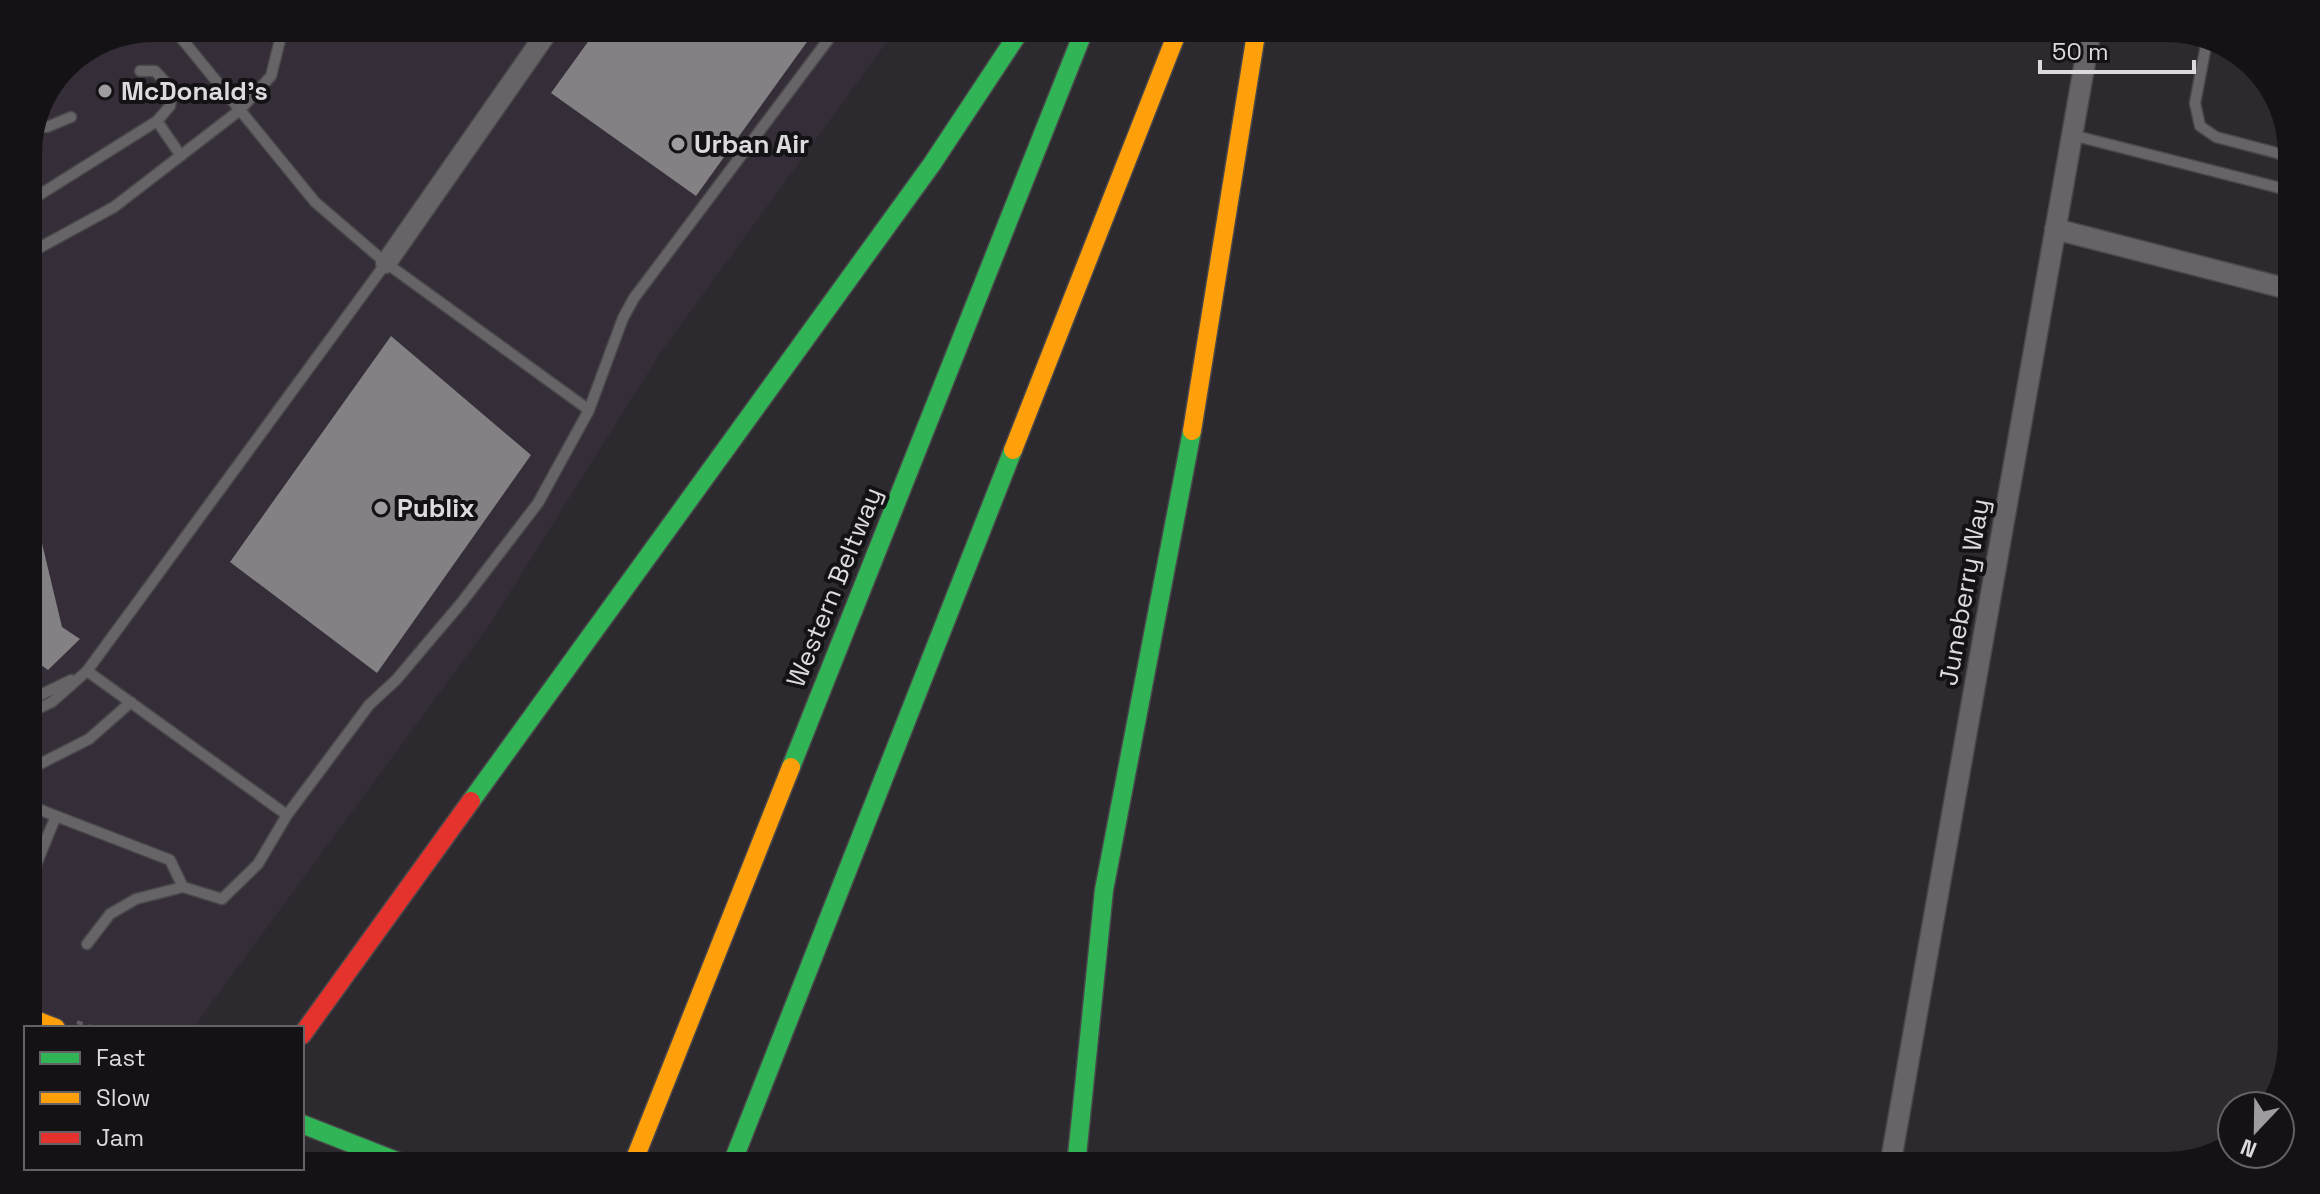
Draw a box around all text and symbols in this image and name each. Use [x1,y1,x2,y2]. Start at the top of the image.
scale bar [2040,24,2194,74]
text: 50 m [2052,36,2109,67]
place label: McDonald's [121,74,268,108]
marker: McDonald's [96,82,114,100]
place label: Urban Air [694,127,809,161]
marker: Urban Air [669,135,687,153]
street label: Western Beltway [778,482,890,692]
place label: Publix [397,491,475,525]
street label: Juneberry Way [1931,496,1997,688]
marker: Publix [372,499,390,517]
legend [24,1026,304,1170]
text: Fast [96,1042,146,1073]
text: Slow [96,1082,150,1113]
north arrow [2216,1090,2296,1170]
text: Jam [96,1122,144,1153]
text: N [2236,1133,2261,1164]

